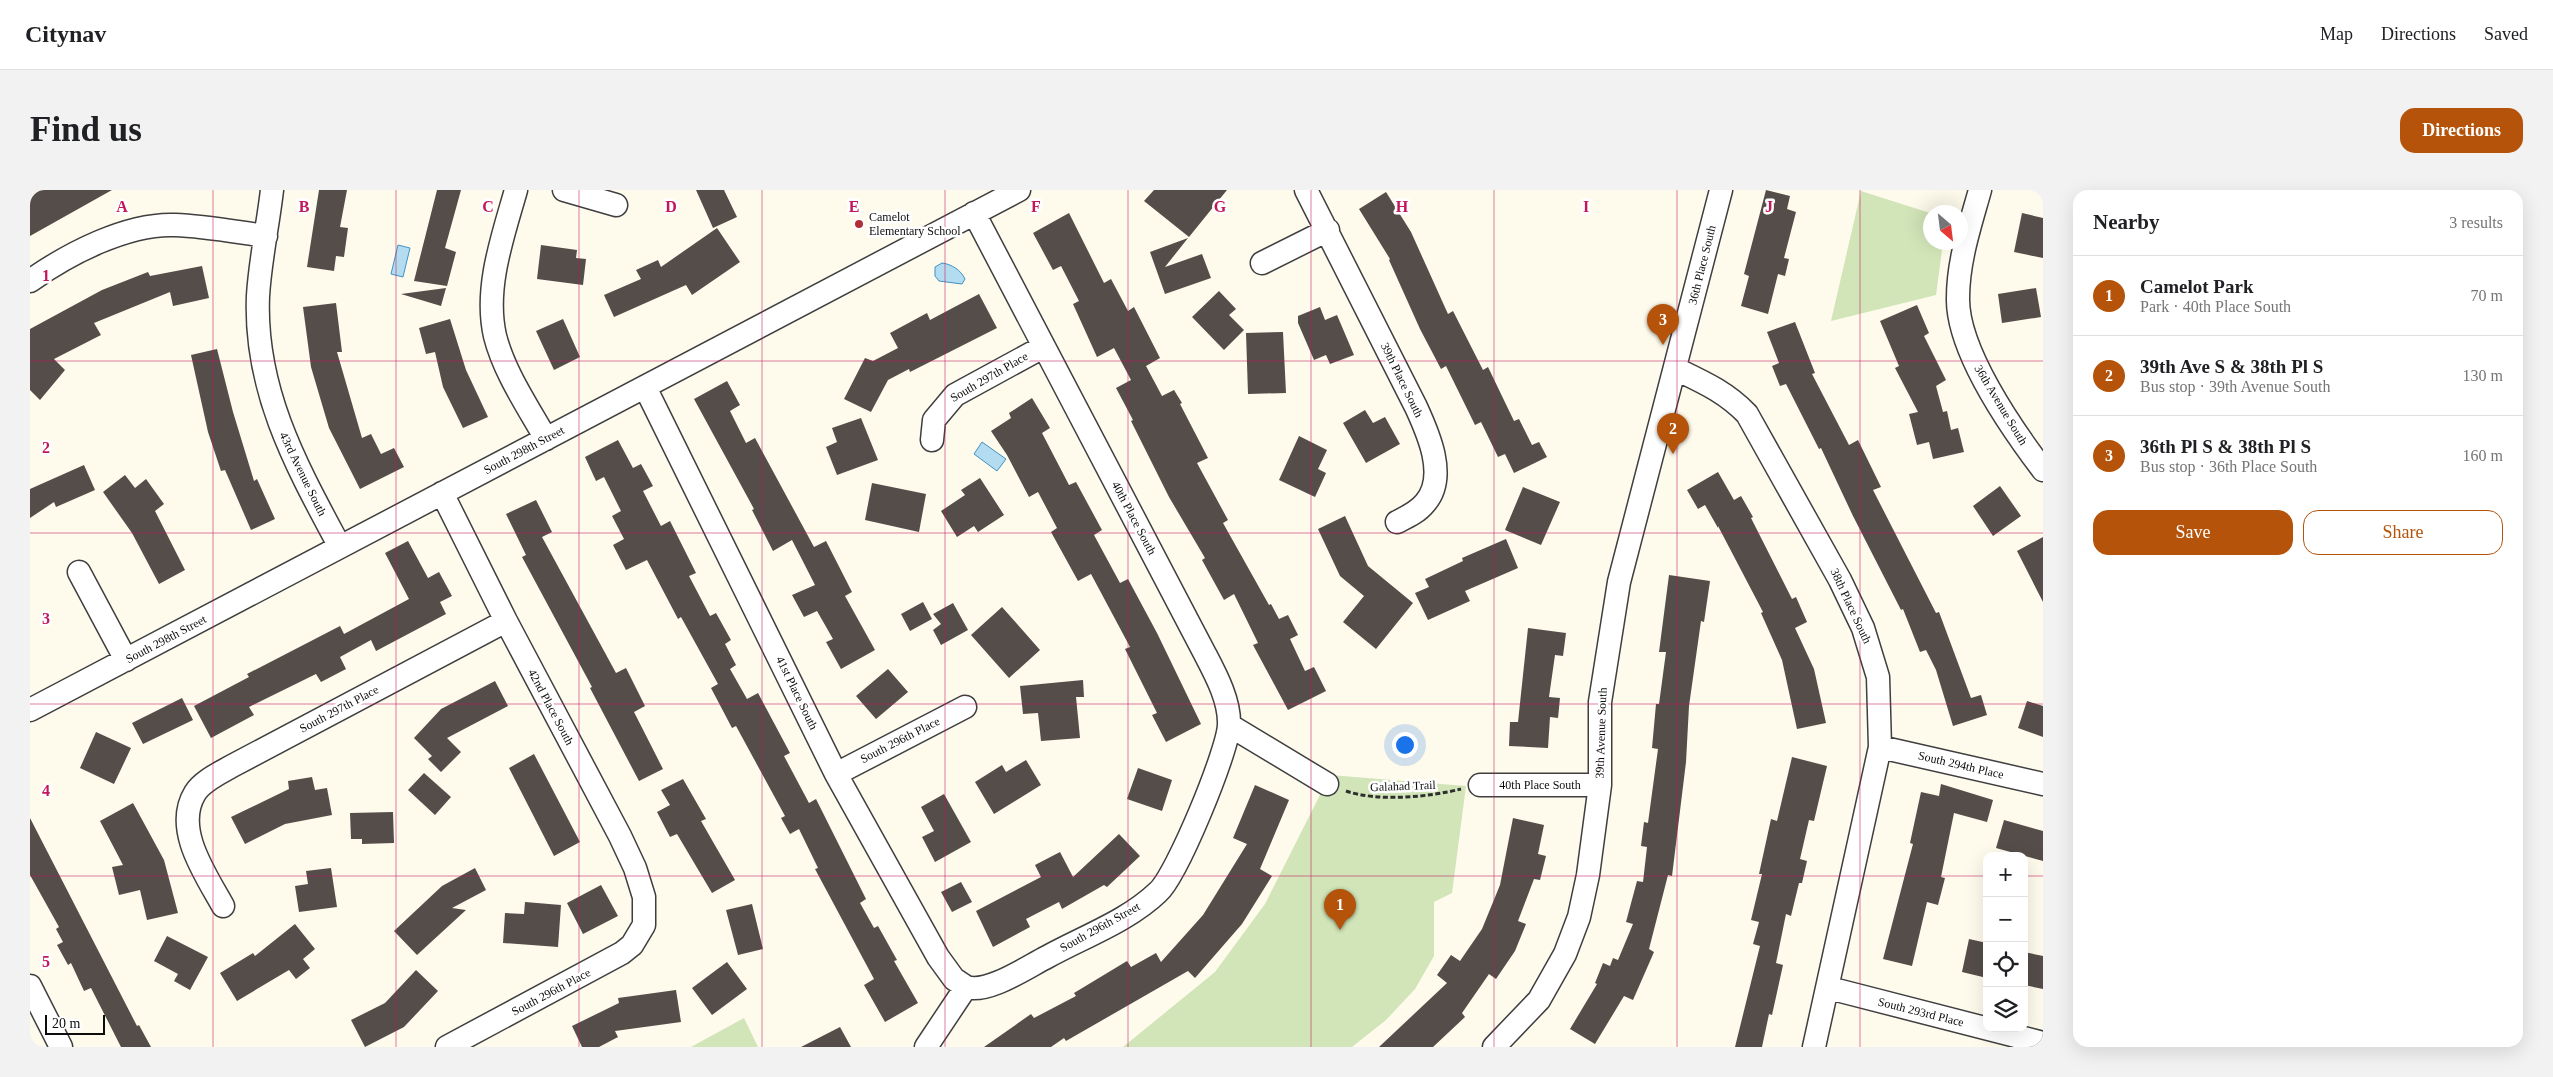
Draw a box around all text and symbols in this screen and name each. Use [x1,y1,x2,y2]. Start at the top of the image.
text: Citynav [25,21,106,47]
text: Map [2320,24,2353,44]
text: Directions [2381,24,2456,44]
text: Saved [2484,24,2528,44]
button: Directions [2400,108,2523,153]
text: Find us [30,110,142,149]
text: A [116,198,128,215]
text: B [299,198,310,215]
text: C [482,198,494,215]
text: D [665,198,677,215]
text: E [849,198,859,215]
text: F [1031,198,1041,215]
text: G [1214,198,1227,215]
text: H [1396,198,1409,215]
text: I [1583,198,1589,215]
text: J [1765,198,1773,215]
north arrow [1923,205,1968,250]
place label: Camelot Elementary School [869,210,961,238]
text: Nearby [2093,210,2160,234]
text: 3 results [2449,214,2503,231]
marker: Camelot Elementary School [853,218,865,230]
street label: 36th Place South [1685,224,1719,306]
text: 1 [42,267,50,284]
text: Camelot Park [2140,276,2253,297]
text: 1 [2105,287,2113,304]
text: 70 m [2471,287,2503,304]
text: Park · 40th Place South [2140,298,2291,315]
pin: 3 [1647,304,1679,345]
street label: 39th Place South [1378,340,1426,420]
street label: South 297th Place [948,349,1030,405]
text: 39th Ave S & 38th Pl S [2140,356,2323,377]
street label: 36th Avenue South [1972,362,2030,448]
text: 2 [2105,367,2113,384]
text: 130 m [2463,367,2503,384]
text: Bus stop · 39th Avenue South [2140,378,2330,395]
pin: 2 [1657,413,1689,454]
street label: South 298th Street [481,423,567,477]
street label: 43rd Avenue South [277,430,329,518]
text: 36th Pl S & 38th Pl S [2140,436,2311,457]
text: 2 [42,439,50,456]
text: 3 [2105,447,2113,464]
text: 160 m [2463,447,2503,464]
text: Bus stop · 36th Place South [2140,458,2317,475]
street label: 40th Place South [1109,479,1159,557]
button: Save [2093,510,2293,555]
button: Share [2303,510,2503,555]
street label: 38th Place South [1827,566,1875,646]
text: 3 [42,610,50,627]
street label: South 298th Street [123,612,209,666]
street label: 41st Place South [773,654,821,732]
street label: 42nd Place South [525,667,577,747]
street label: South 297th Place [297,682,381,736]
street label: 39th Avenue South [1592,687,1610,779]
street label: South 296th Place [858,714,942,766]
your location [1392,732,1418,758]
street label: South 294th Place [1917,748,2005,782]
street label: Galahad Trail [1370,778,1437,794]
street label: 40th Place South [1499,778,1581,792]
text: 4 [42,782,50,799]
map controls [1983,852,2028,1032]
button: + [1983,852,2028,897]
pin: 1 [1324,889,1356,930]
button: − [1983,897,2028,942]
street label: South 296th Street [1058,899,1143,955]
button: locate [1983,942,2028,987]
text: 5 [42,953,50,970]
street label: South 296th Place [509,965,593,1019]
button: layers [1983,987,2028,1032]
street label: South 293rd Place [1877,995,1965,1029]
scale bar [45,1012,105,1035]
text: 20 m [52,1016,80,1031]

